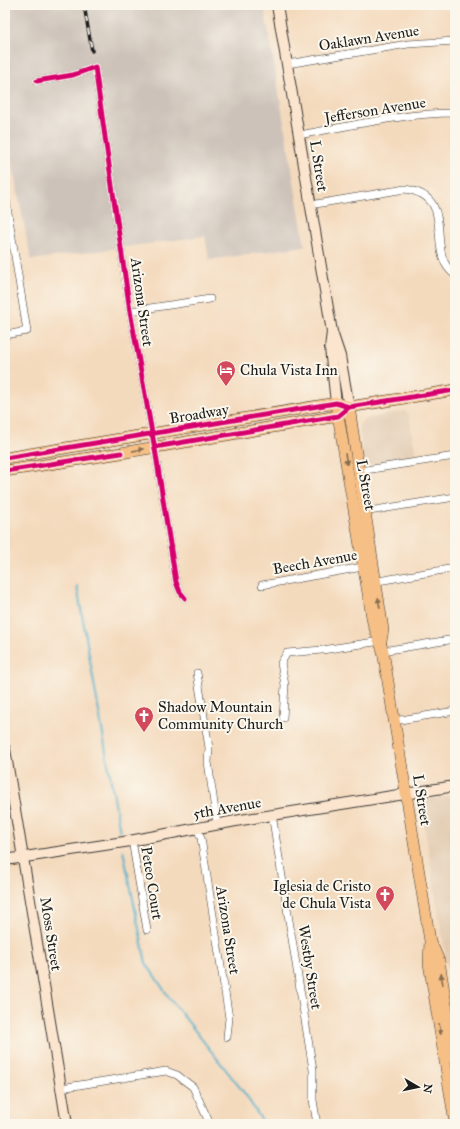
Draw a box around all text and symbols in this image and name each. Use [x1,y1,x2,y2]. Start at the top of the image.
street label: Oaklawn Avenue [318,21,420,55]
street label: Jefferson Avenue [321,93,427,128]
street label: L Street [306,139,332,194]
street label: Arizona Street [127,255,157,348]
hotel icon: Chula Vista Inn [215,359,237,387]
place label: Chula Vista Inn [240,361,338,379]
street label: Broadway [168,400,231,428]
one-way arrow [132,447,144,453]
one-way arrow [343,452,349,465]
street label: L Street [353,458,379,513]
street label: Beech Avenue [271,546,359,578]
one-way arrow [376,597,382,609]
place label: Shadow Mountain Community Church [158,698,284,733]
church icon: Shadow Mountain Community Church [133,705,155,733]
street label: L Street [409,773,435,828]
street label: 5th Avenue [192,793,262,823]
street label: Peteo Court [137,845,167,922]
place label: Iglesia de Cristo de Chula Vista [273,877,372,912]
street label: Arizona Street [212,883,244,976]
church icon: Iglesia de Cristo de Chula Vista [374,884,396,912]
street label: Moss Street [36,896,66,973]
street label: Westby Street [294,923,326,1011]
one-way arrow [439,973,445,985]
one-way arrow [437,1023,443,1035]
north arrow [398,1067,438,1107]
text: N [420,1083,435,1095]

